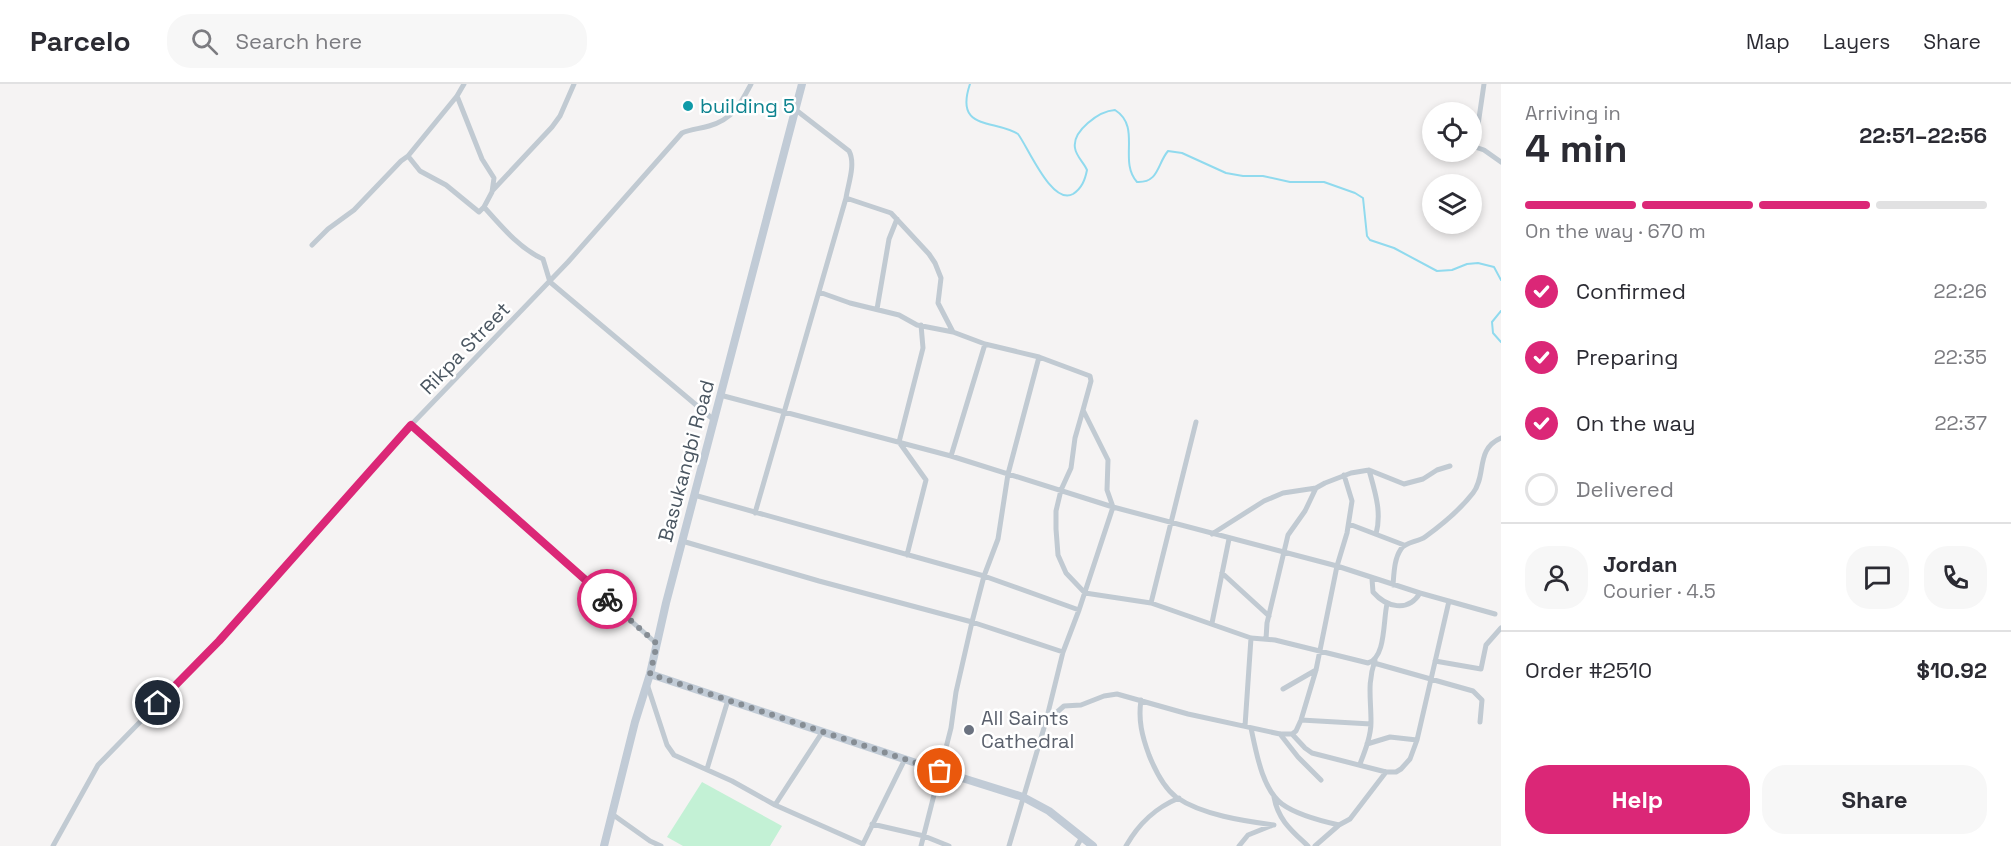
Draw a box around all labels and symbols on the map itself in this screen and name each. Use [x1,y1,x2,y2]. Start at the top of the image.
place label: building 5 [700,93,795,119]
marker: building 5 [681,99,695,113]
street label: Rikpa Street [414,296,516,400]
street label: Basukangbi Road [652,377,720,545]
courier [577,569,637,629]
pin [132,677,183,728]
place label: All Saints Cathedral [981,705,1075,754]
marker: All Saints Cathedral [962,723,976,737]
pin [914,745,965,796]

